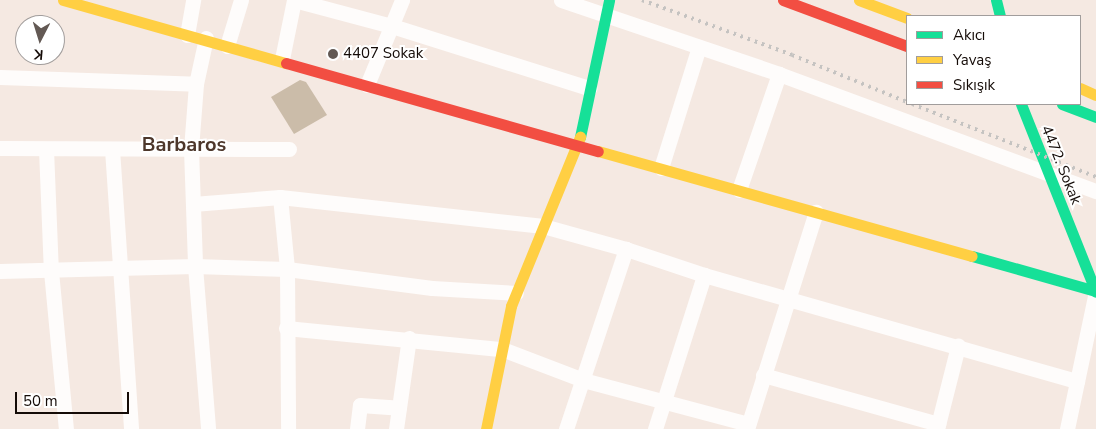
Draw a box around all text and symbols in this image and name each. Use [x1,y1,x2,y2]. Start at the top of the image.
north arrow [15,15,65,65]
legend [906,15,1081,105]
text: Akıcı [953,25,985,45]
text: K [33,45,44,64]
place label: 4407 Sokak [343,45,423,63]
marker: 4407 Sokak [327,48,339,60]
text: Yavaş [953,50,991,70]
text: Sıkışık [953,75,995,95]
street label: 4472. Sokak [1037,123,1085,207]
district label: Barbaros [142,132,226,156]
scale bar [18,382,131,414]
text: 50 m [23,391,58,411]

